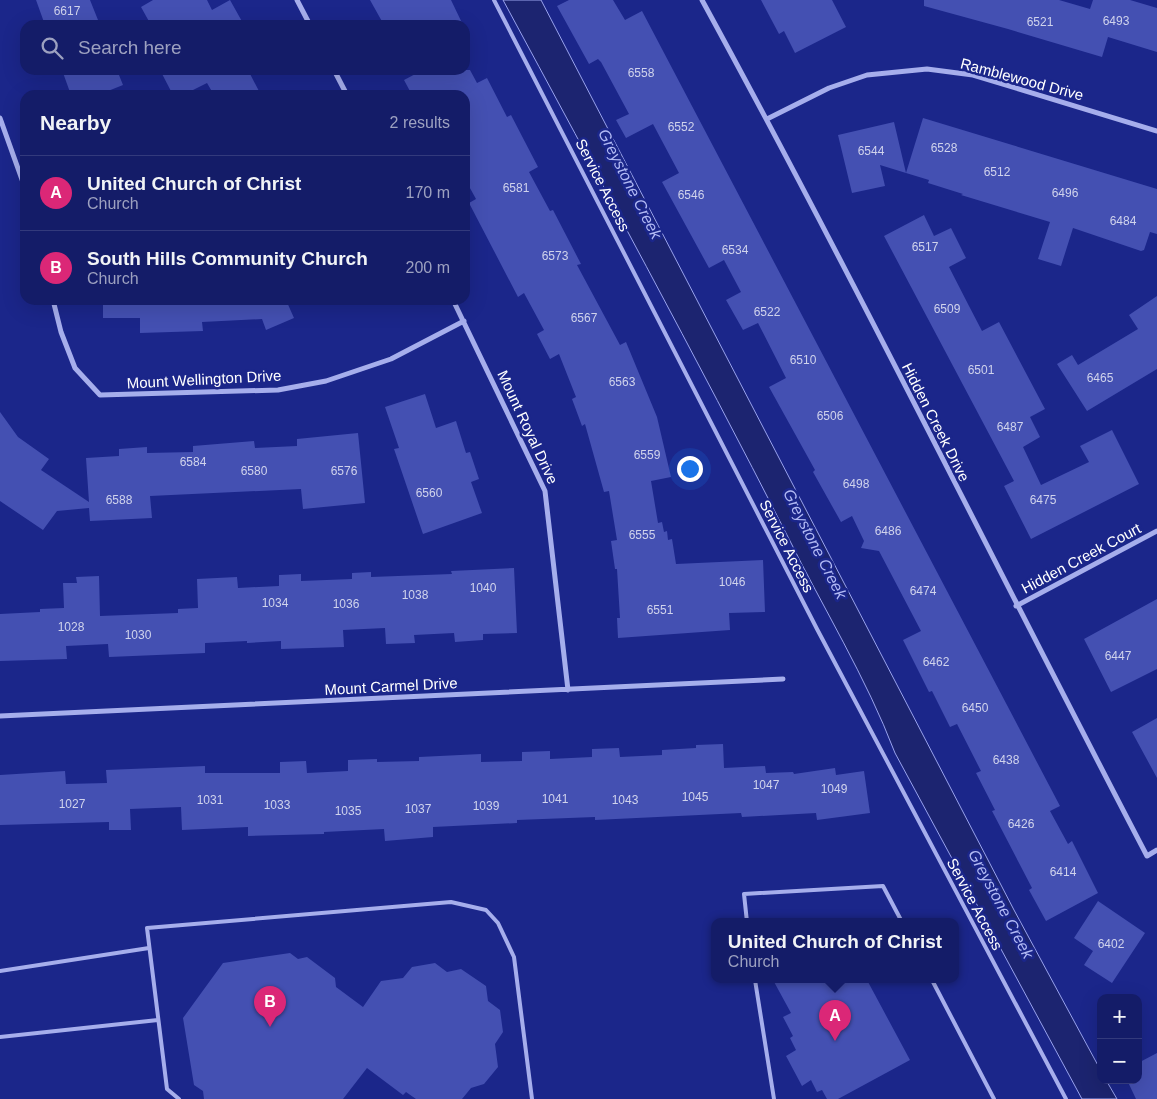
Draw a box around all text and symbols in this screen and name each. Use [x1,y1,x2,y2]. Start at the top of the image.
house number: 6617 [54,4,81,18]
house number: 6493 [1103,14,1130,28]
house number: 6521 [1027,15,1054,29]
search box [20,20,470,75]
icon: search [38,34,66,62]
text: Search here [78,37,182,58]
street label: Ramblewood Drive [959,54,1085,104]
house number: 6558 [628,66,655,80]
text: Nearby [40,111,111,134]
text: 2 results [390,114,450,131]
house number: 6552 [668,120,695,134]
water label: Greystone Creek [595,126,665,243]
street label: Service Access [572,136,634,234]
house number: 6528 [931,141,958,155]
house number: 6544 [858,144,885,158]
house number: 6512 [984,165,1011,179]
text: United Church of Christ [87,173,301,194]
house number: 6581 [503,181,530,195]
text: A [50,184,62,201]
text: 170 m [406,184,450,201]
house number: 6496 [1052,186,1079,200]
house number: 6546 [678,188,705,202]
text: Church [87,195,139,212]
house number: 6484 [1110,214,1137,228]
house number: 6517 [912,240,939,254]
house number: 6534 [722,243,749,257]
text: South Hills Community Church [87,248,368,269]
house number: 6573 [542,249,569,263]
text: B [50,259,62,276]
text: 200 m [406,259,450,276]
text: Church [87,270,139,287]
house number: 6509 [934,302,961,316]
house number: 6522 [754,305,781,319]
house number: 6567 [571,311,598,325]
house number: 6510 [790,353,817,367]
street label: Hidden Creek Drive [899,360,973,484]
house number: 6501 [968,363,995,377]
street label: Mount Wellington Drive [126,366,282,392]
street label: Mount Royal Drive [494,367,562,487]
house number: 6465 [1087,371,1114,385]
house number: 6563 [609,375,636,389]
house number: 6506 [817,409,844,423]
house number: 6487 [997,420,1024,434]
house number: 6559 [634,448,661,462]
house number: 6584 [180,455,207,469]
your location [677,456,703,482]
house number: 6580 [241,464,268,478]
house number: 6576 [331,464,358,478]
house number: 6498 [843,477,870,491]
house number: 6560 [416,486,443,500]
water label: Greystone Creek [780,486,850,603]
house number: 6588 [106,493,133,507]
house number: 6475 [1030,493,1057,507]
street label: Service Access [756,497,818,595]
street label: Hidden Creek Court [1018,519,1144,597]
house number: 6486 [875,524,902,538]
house number: 6555 [629,528,656,542]
house number: 1046 [719,575,746,589]
house number: 1040 [470,581,497,595]
house number: 6474 [910,584,937,598]
house number: 1038 [402,588,429,602]
house number: 1034 [262,596,289,610]
house number: 1036 [333,597,360,611]
house number: 6551 [647,603,674,617]
house number: 1028 [58,620,85,634]
house number: 1030 [125,628,152,642]
house number: 6447 [1105,649,1132,663]
house number: 6462 [923,655,950,669]
street label: Mount Carmel Drive [324,674,458,698]
house number: 6450 [962,701,989,715]
house number: 6438 [993,753,1020,767]
house number: 1047 [753,778,780,792]
house number: 1049 [821,782,848,796]
house number: 1045 [682,790,709,804]
house number: 1041 [542,792,569,806]
house number: 1031 [197,793,224,807]
house number: 1043 [612,793,639,807]
house number: 1027 [59,797,86,811]
house number: 1033 [264,798,291,812]
house number: 1039 [473,799,500,813]
house number: 1037 [405,802,432,816]
house number: 1035 [335,804,362,818]
house number: 6426 [1008,817,1035,831]
water label: Greystone Creek [965,847,1037,962]
street label: Service Access [944,855,1006,953]
house number: 6414 [1050,865,1077,879]
popup [711,918,959,983]
text: United Church of Christ [728,931,942,952]
house number: 6402 [1098,937,1125,951]
text: Church [728,953,779,970]
pin: B [254,986,286,1027]
map controls [1097,994,1142,1084]
button: + [1097,994,1142,1039]
pin: A [819,1000,851,1041]
button: − [1097,1039,1142,1084]

